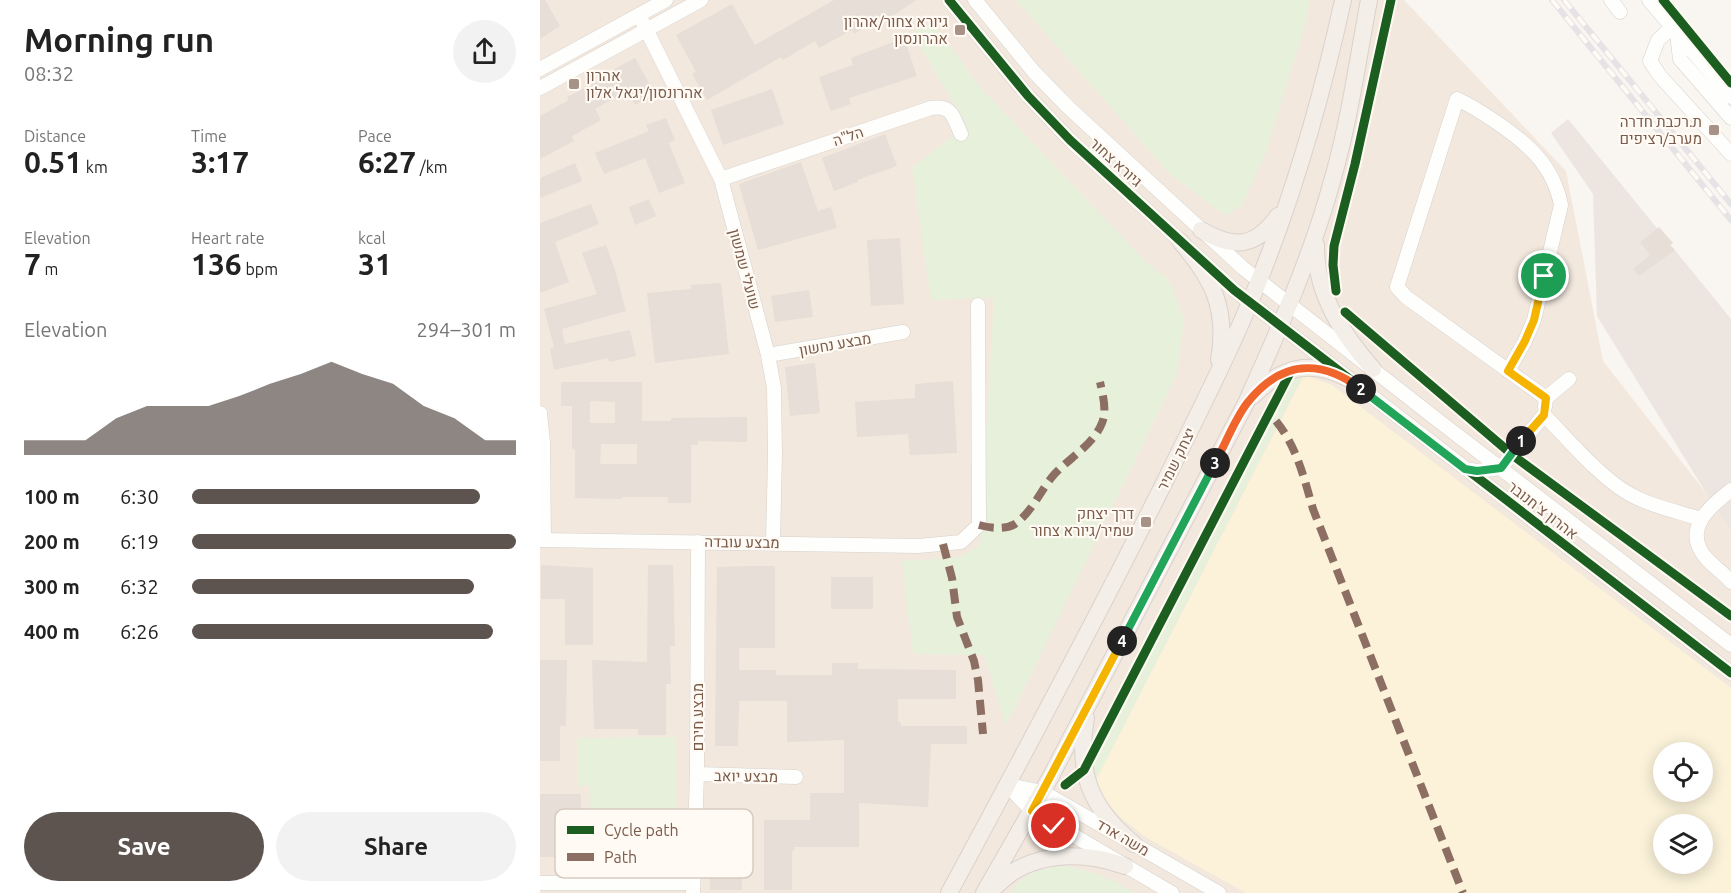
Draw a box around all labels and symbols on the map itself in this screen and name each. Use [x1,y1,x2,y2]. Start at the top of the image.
place label: גיורא צחור/אהרון אהרונסון [844,13,948,47]
marker: גיורא צחור/אהרון אהרונסון [953,23,967,37]
place label: אהרון אהרונסון/יגאל אלון [586,67,703,101]
marker: אהרון אהרונסון/יגאל אלון [567,77,581,91]
place label: ת.רכבת חדרה מערב/רציפים [1619,113,1702,147]
street label: הל"ה [830,123,866,149]
marker: ת.רכבת חדרה מערב/רציפים [1707,123,1721,137]
street label: גיורא צחור [1086,134,1146,190]
street label: שועלי שמשון [726,227,764,311]
pin [1518,250,1569,301]
street label: מבצע נחשון [798,329,872,359]
pin: 2 [1346,374,1376,404]
street label: יצחק שמיר [1153,425,1199,493]
pin: 1 [1506,426,1536,456]
pin: 3 [1200,448,1230,478]
street label: אהרון צ'חנובר [1505,477,1581,543]
place label: דרך יצחק שמיר/גיורא צחור [1031,505,1134,539]
marker: דרך יצחק שמיר/גיורא צחור [1139,515,1153,529]
street label: מבצע עובדה [704,533,780,551]
pin: 4 [1107,626,1137,656]
street label: מבצע חירם [689,683,706,751]
street label: מבצע יואב [714,767,778,785]
pin [1028,800,1079,851]
legend [555,809,753,878]
street label: משה ארד [1093,815,1153,859]
text: Cycle path [604,821,679,839]
text: Path [604,848,637,866]

